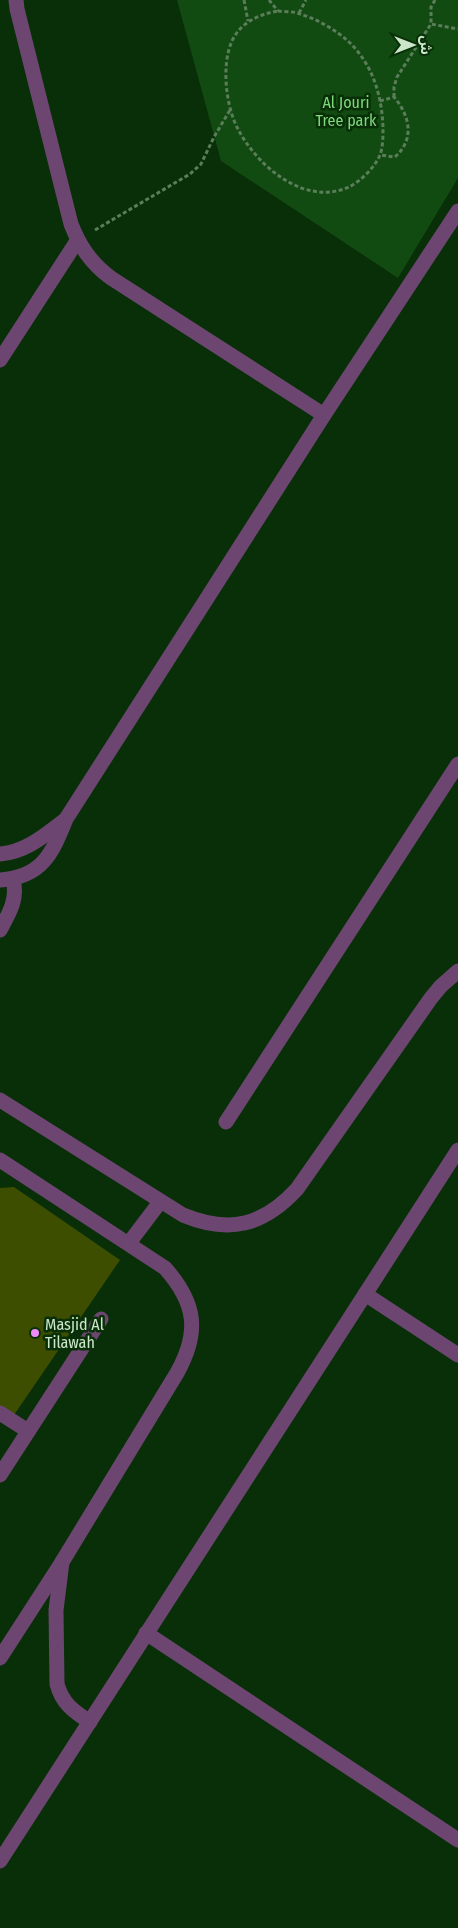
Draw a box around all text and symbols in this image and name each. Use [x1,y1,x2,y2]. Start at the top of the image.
north arrow [388,20,438,70]
text: ش [417,35,434,55]
park label: Al Jouri Tree park [316,93,377,130]
place label: Masjid Al Tilawah [45,1315,104,1352]
marker: Masjid Al Tilawah [29,1327,41,1339]

